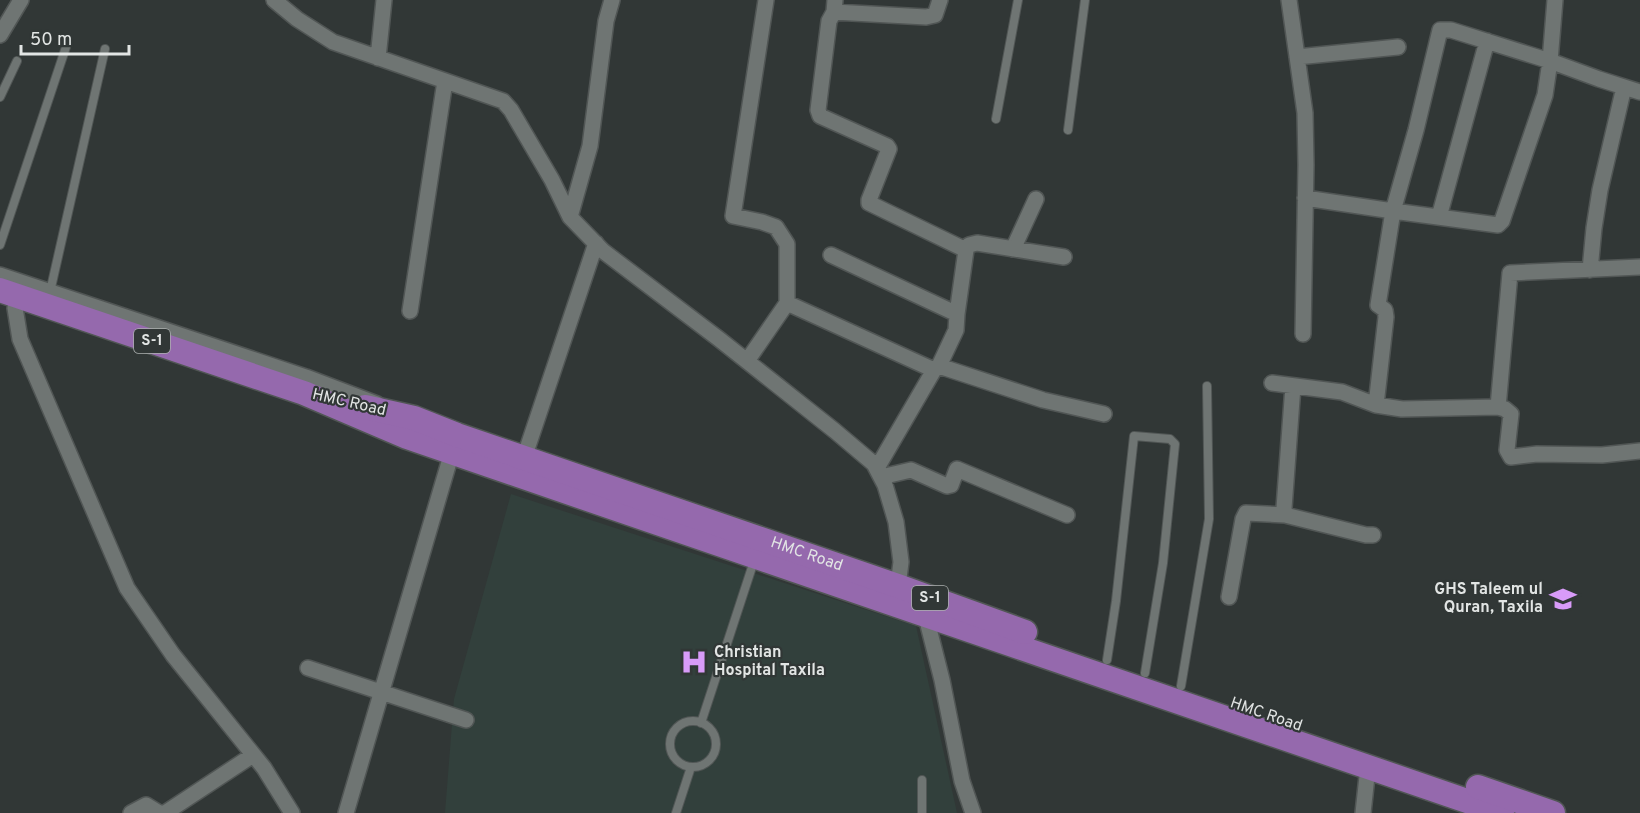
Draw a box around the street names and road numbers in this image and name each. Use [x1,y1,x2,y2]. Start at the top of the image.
road number: S-1 [134,329,170,353]
street label: HMC Road [310,385,388,421]
street label: HMC Road [768,533,845,576]
road number: S-1 [912,586,948,610]
street label: HMC Road [1227,693,1305,737]

